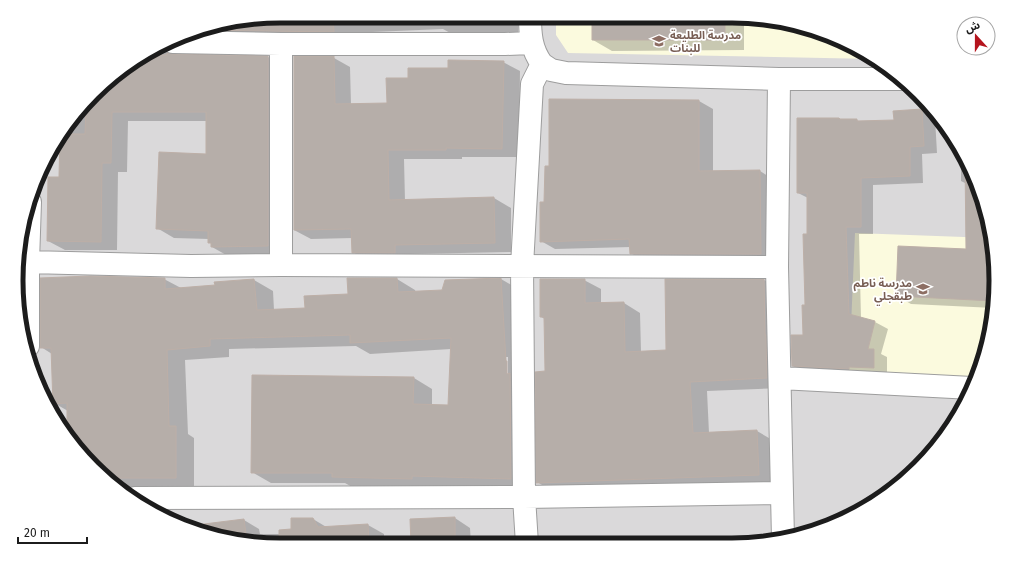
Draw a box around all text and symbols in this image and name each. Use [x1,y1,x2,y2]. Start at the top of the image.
north arrow [956,16,996,56]
text: ش [963,18,982,36]
place label: مدرسة الطليعة للبنات [670,29,741,55]
school or university icon: مدرسة الطليعة للبنات [651,33,667,49]
place label: مدرسة ناطم طبقجلي [854,277,912,305]
school or university icon: مدرسة ناطم طبقجلي [915,281,931,297]
scale bar [18,519,87,545]
text: 20 m [24,526,50,540]

